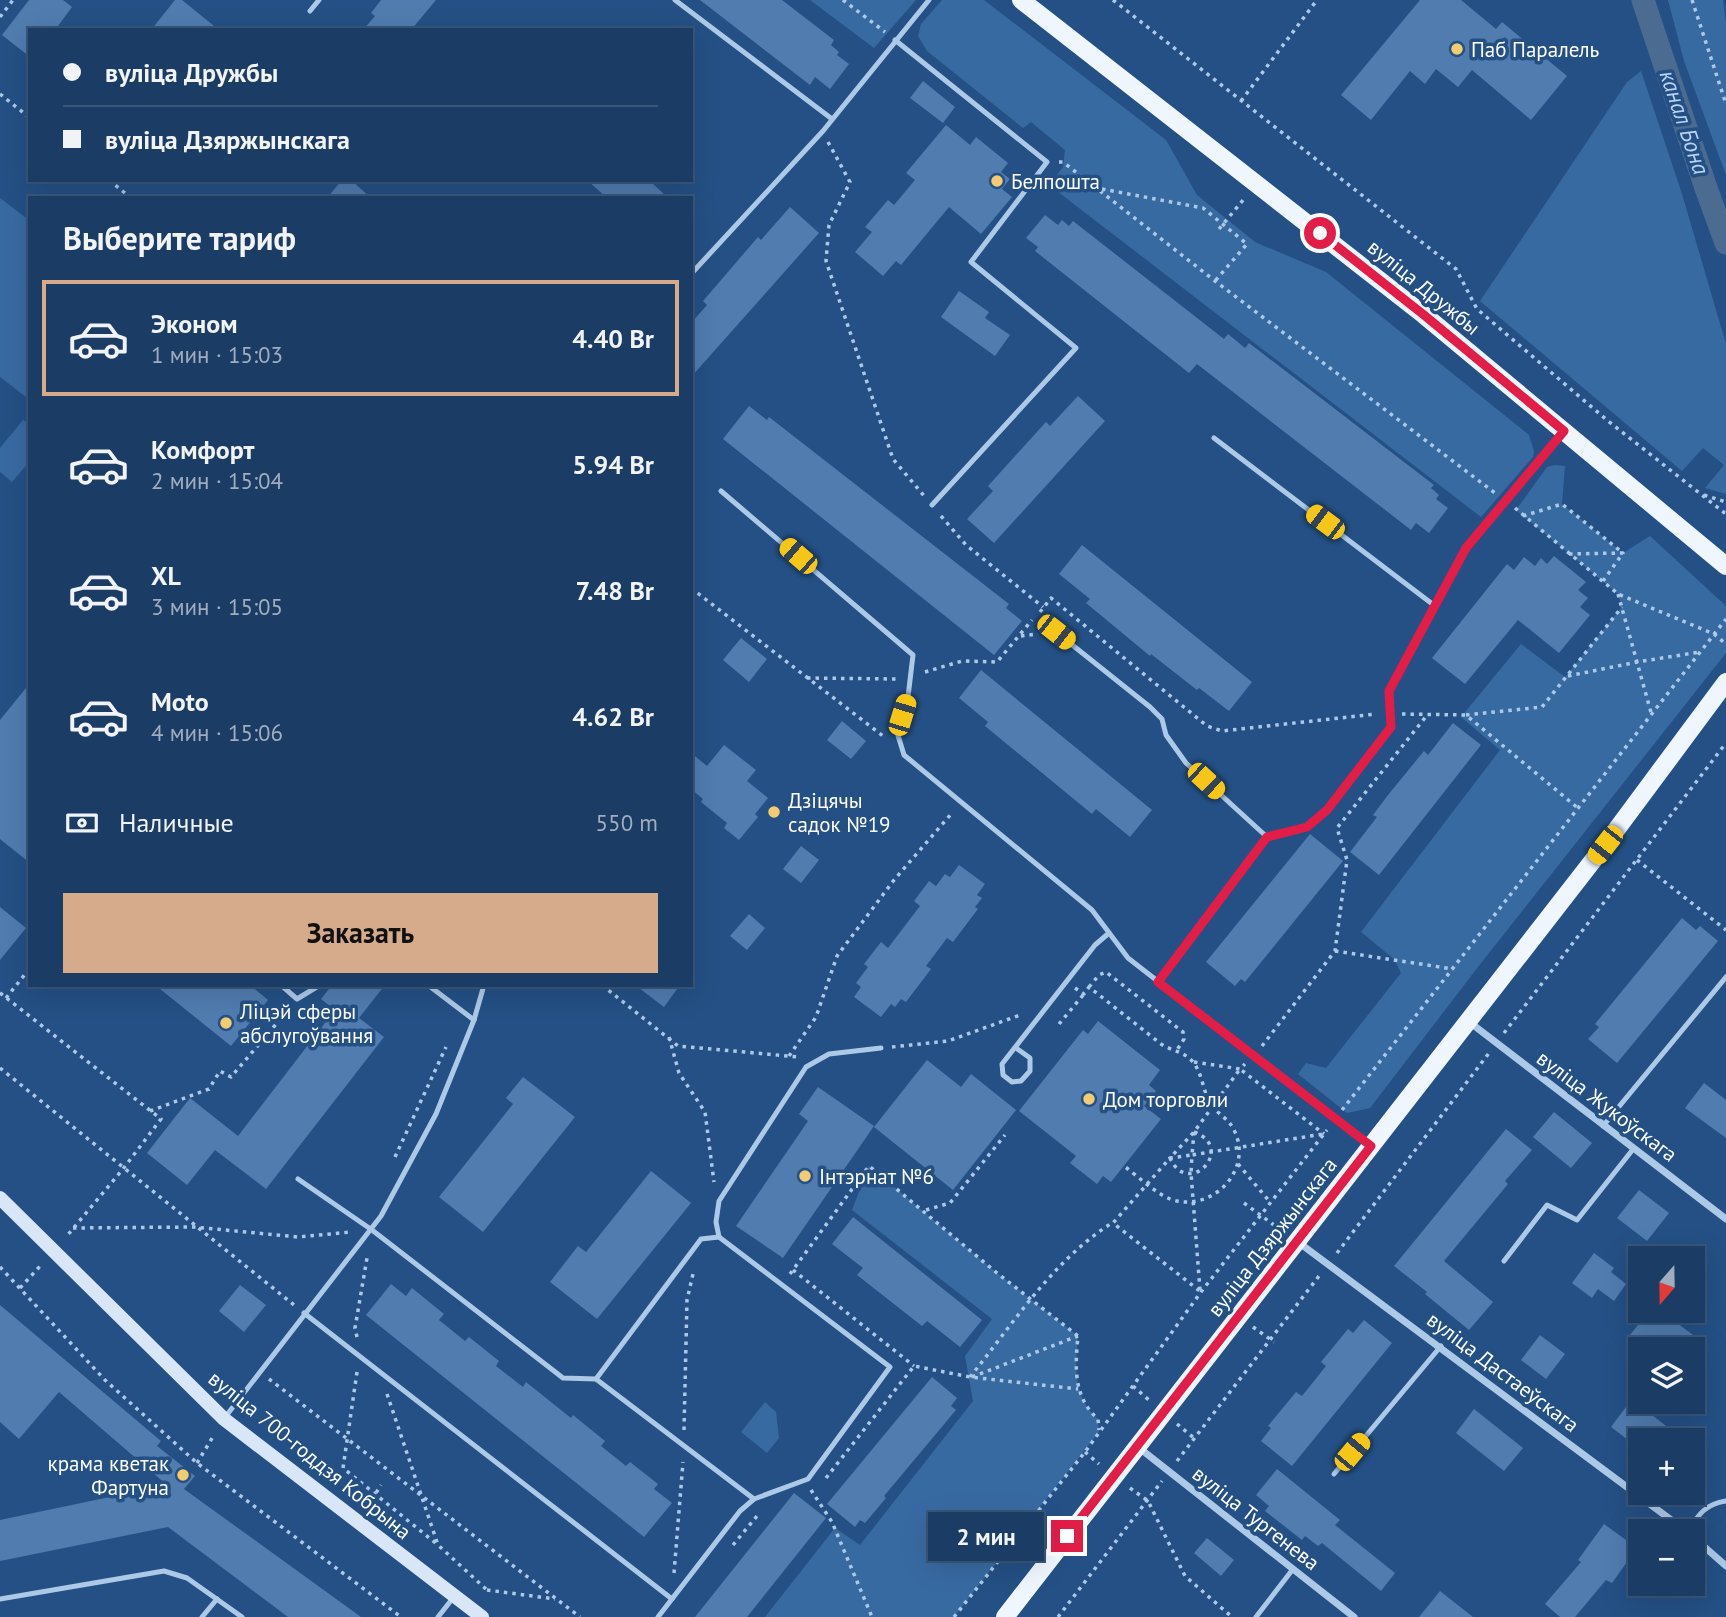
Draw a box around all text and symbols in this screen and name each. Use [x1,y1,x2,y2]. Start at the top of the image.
place label: Паб Паралель [1471,36,1599,63]
marker: Паб Паралель [1449,41,1465,57]
text: вуліца Дружбы [105,56,278,89]
water label: канал Бона [1654,66,1716,178]
text: вуліца Дзяржынскага [105,123,350,156]
place label: Белпошта [1011,168,1100,195]
marker: Белпошта [989,173,1005,189]
text: Выберите тариф [63,217,296,259]
route start [1304,217,1336,249]
street label: вуліца Дружбы [1362,233,1486,341]
icon: car [67,307,130,370]
text: Эконом [151,307,238,340]
text: 4.40 Br [572,322,654,355]
text: 1 мин · 15:03 [151,340,283,369]
icon: car [67,433,130,496]
text: Комфорт [151,433,254,466]
text: 5.94 Br [572,448,654,481]
text: 2 мин · 15:04 [151,466,283,495]
car [1302,501,1349,543]
car [776,534,821,578]
icon: car [67,559,130,622]
text: XL [151,559,181,592]
text: 7.48 Br [575,574,654,607]
text: 3 мин · 15:05 [151,592,283,621]
car [1033,611,1080,653]
icon: car [67,685,130,748]
text: Moto [151,685,209,718]
car [886,692,919,738]
text: 4.62 Br [572,700,654,733]
text: 4 мин · 15:06 [151,718,283,747]
car [1184,759,1229,803]
place label: Дзіцячы садок №19 [788,787,891,838]
icon: cash [63,804,101,842]
marker: Дзіцячы садок №19 [766,804,782,820]
text: Наличные [119,806,234,839]
text: 550 m [596,808,658,837]
car [1584,822,1627,868]
button: Заказать [63,893,658,973]
place label: Ліцэй сферы абслугоўвання [239,998,373,1049]
marker: Ліцэй сферы абслугоўвання [218,1015,234,1031]
street label: вуліца Жукоўскага [1531,1044,1683,1168]
place label: Дом торговли [1103,1086,1228,1113]
marker: Дом торговли [1081,1091,1097,1107]
street label: вуліца Дзяржынскага [1201,1152,1343,1322]
place label: Інтэрнат №6 [819,1163,934,1190]
marker: Інтэрнат №6 [797,1168,813,1184]
north arrow [1628,1246,1704,1323]
map controls [1628,1246,1705,1596]
street label: вуліца Дастаеўскага [1422,1306,1584,1438]
button: layers [1628,1337,1705,1414]
street label: вуліца 700-годдзя Кобрына [203,1365,417,1545]
button: + [1628,1428,1705,1505]
car [1331,1429,1374,1475]
place label: крама кветак Фартуна [48,1450,169,1501]
street label: вуліца Тургенева [1187,1460,1325,1576]
marker: крама кветак Фартуна [175,1467,191,1483]
callout: 2 мин [927,1512,1042,1560]
button: − [1628,1519,1705,1596]
route end [1051,1520,1083,1552]
text: 2 мин [956,1522,1016,1551]

